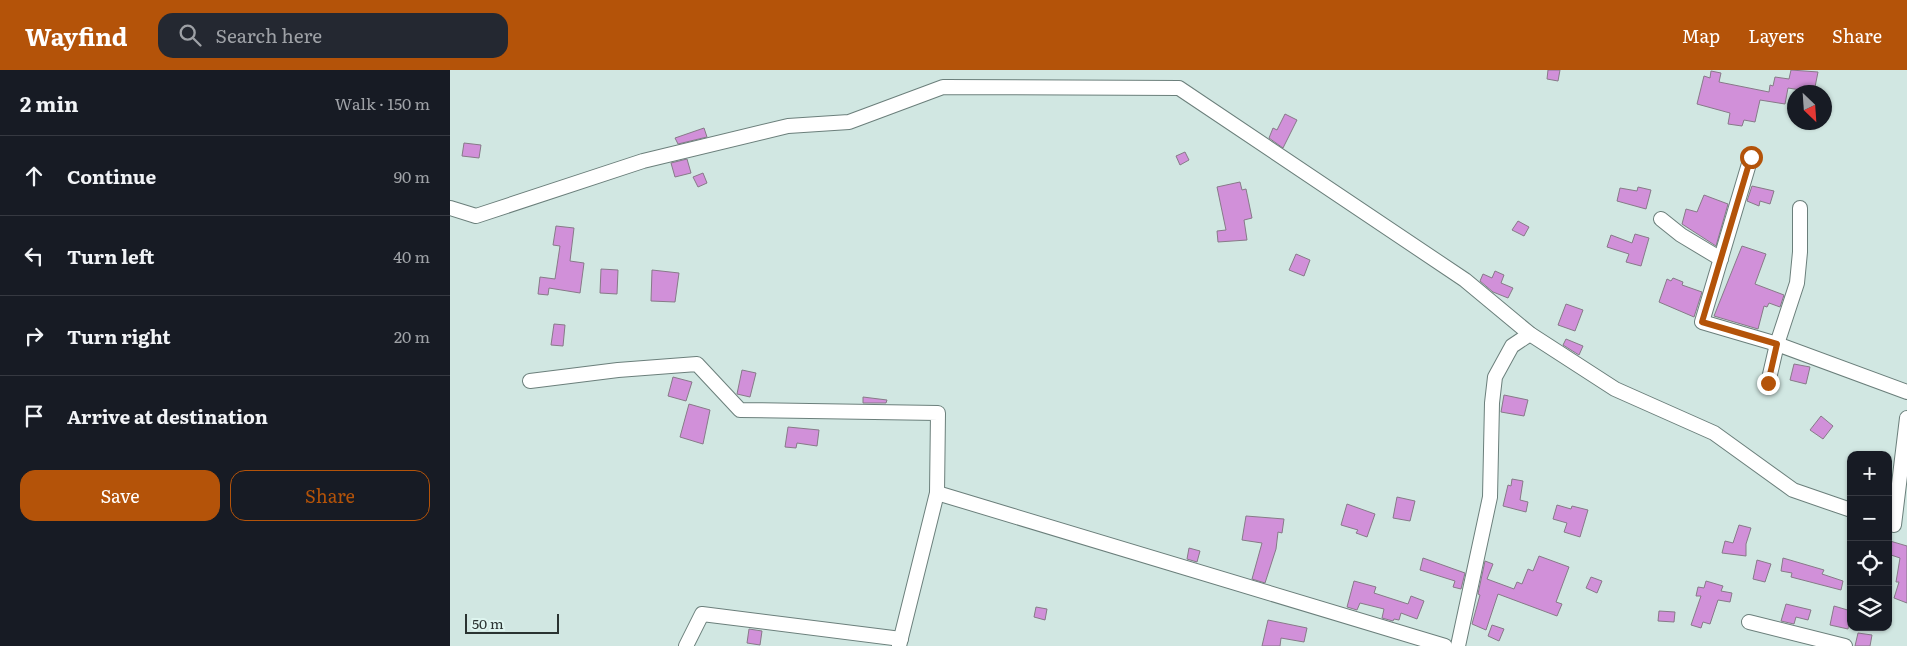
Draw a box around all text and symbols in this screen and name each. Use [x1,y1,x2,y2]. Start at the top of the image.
search box [158,13,508,58]
text: Wayfind [25,18,128,53]
icon: search [176,21,204,49]
text: Search here [216,21,322,49]
text: Map [1682,22,1720,49]
text: Layers [1748,22,1804,49]
text: Share [1832,22,1882,49]
north arrow [1787,85,1832,130]
text: 2 min [20,87,79,118]
text: Walk · 150 m [335,91,430,115]
route start [1740,146,1763,169]
icon: ahead [20,162,48,190]
text: Continue [67,162,156,190]
text: 90 m [394,164,430,188]
icon: left [20,242,48,270]
text: Turn left [67,242,154,270]
text: 40 m [393,244,430,268]
icon: right [20,322,48,350]
text: Turn right [67,322,171,350]
text: 20 m [394,324,430,348]
route end [1757,372,1780,395]
icon: arrive [20,402,48,430]
text: Arrive at destination [67,402,268,430]
map controls [1847,451,1892,631]
button: + [1847,451,1892,496]
button: Save [20,470,220,521]
button: Share [230,470,430,521]
button: − [1847,496,1892,541]
button: locate [1847,541,1892,586]
button: layers [1847,586,1892,631]
scale bar [465,611,559,634]
text: 50 m [472,613,504,633]

